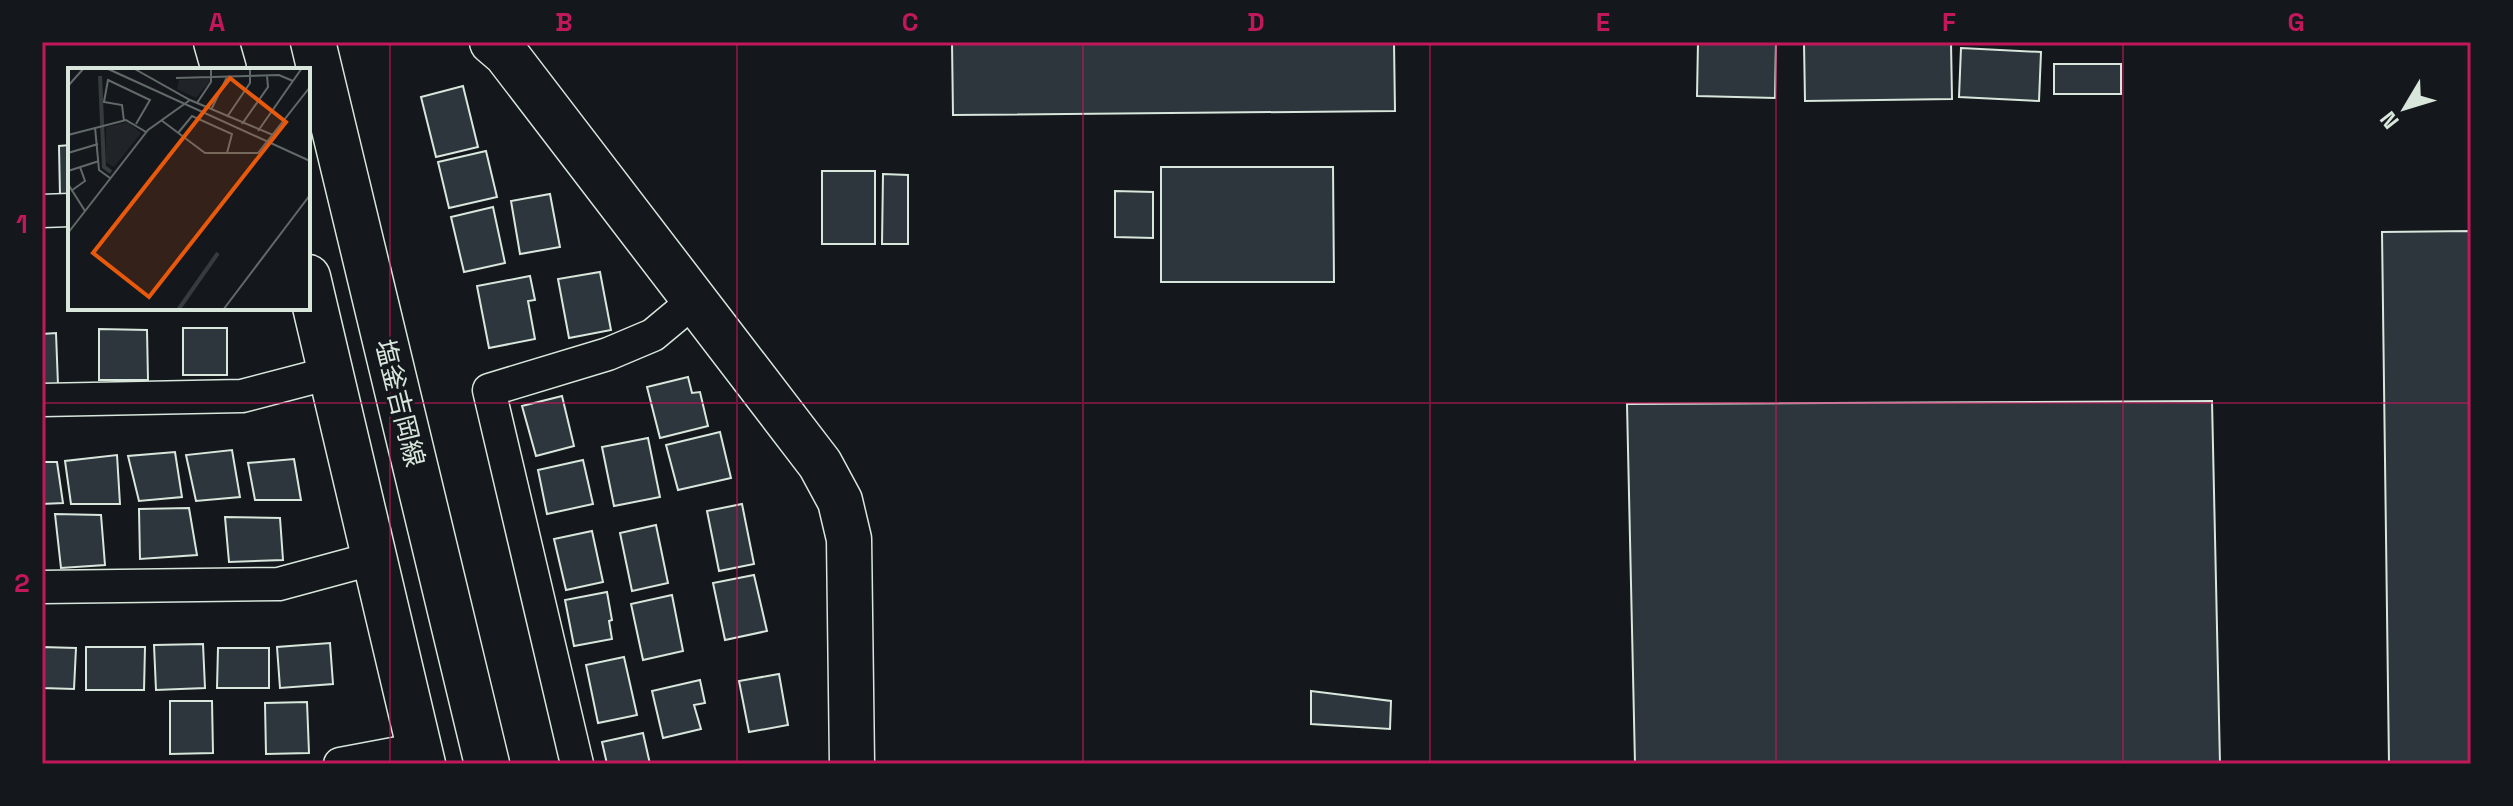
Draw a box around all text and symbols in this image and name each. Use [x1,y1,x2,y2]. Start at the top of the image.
text: A [209,5,226,39]
text: B [555,5,573,39]
text: C [902,5,918,39]
text: D [1247,5,1265,39]
text: E [1596,5,1610,39]
text: F [1942,5,1956,39]
text: G [2287,5,2305,39]
inset map [68,68,310,310]
north arrow [2365,68,2445,148]
text: N [2374,106,2405,135]
text: 1 [16,207,28,241]
street label: 塩釜吉岡線 [368,336,432,470]
text: 2 [14,566,30,600]

